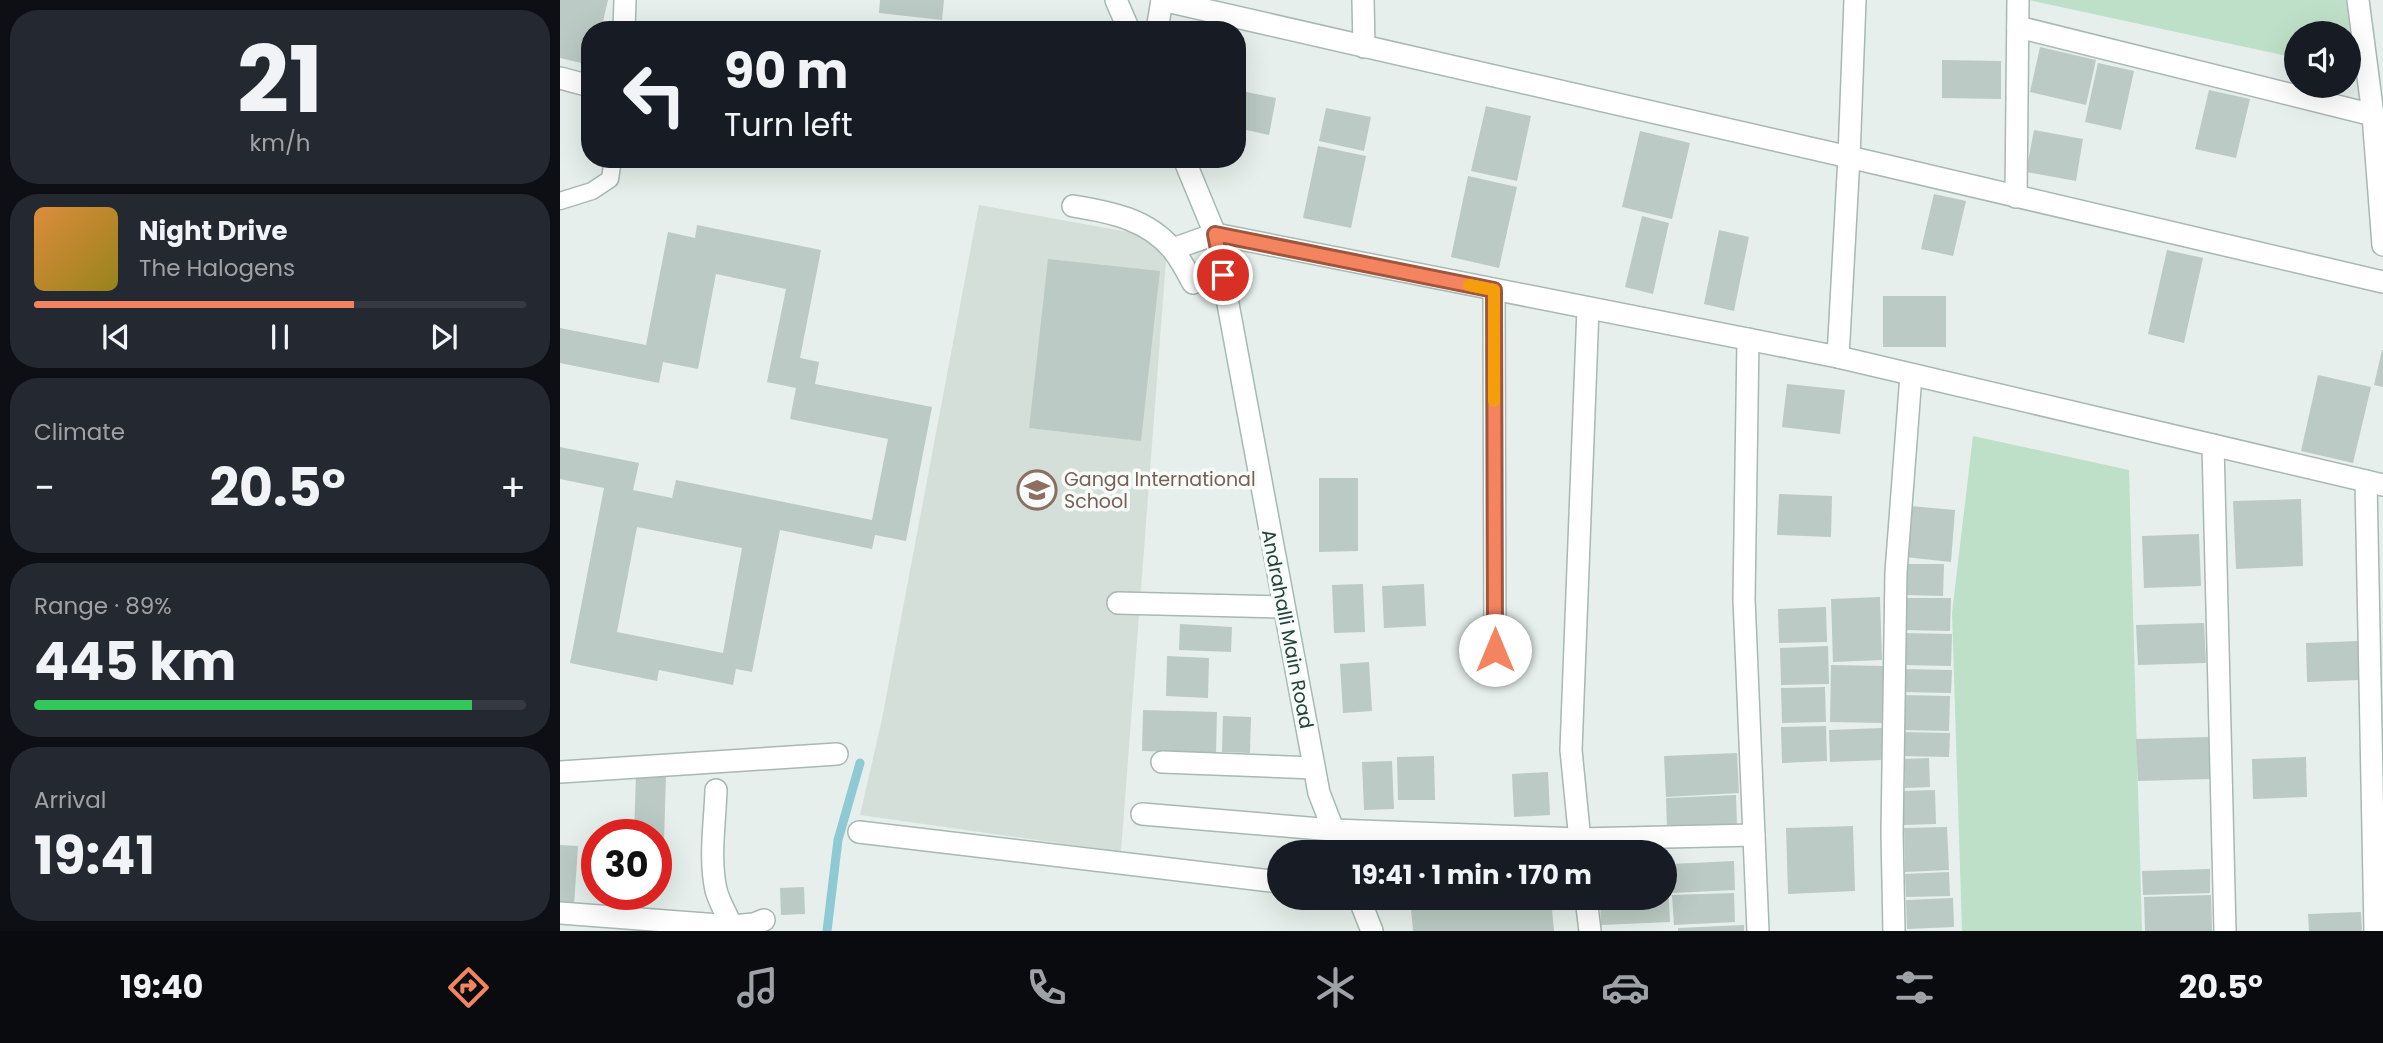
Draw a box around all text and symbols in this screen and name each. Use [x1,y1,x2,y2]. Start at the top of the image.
text: 21 [237,16,323,144]
map controls [2284,21,2361,98]
button: sound [2284,21,2361,98]
text: 90 m [724,37,848,105]
icon: left [609,49,700,140]
text: Turn left [724,102,853,147]
text: km/h [249,127,311,159]
text: Night Drive [139,213,287,249]
pin [1193,245,1253,305]
text: The Halogens [139,252,295,284]
icon: arrive [1204,256,1242,294]
icon: previous [97,318,135,356]
icon: pause [261,318,299,356]
icon: next [425,318,463,356]
text: Climate [34,416,125,448]
text: 20.5° [209,451,346,524]
text: − [34,461,55,514]
text: + [500,461,526,514]
place label: Ganga International School [1064,466,1256,515]
school or university icon: Ganga International School [1016,469,1058,511]
street label: Andrahalli Main Road [1255,527,1320,731]
text: Range · 89% [34,590,172,622]
position arrow [1458,613,1532,687]
text: 445 km [34,625,236,698]
text: Arrival [34,784,106,816]
text: 19:41 [34,819,155,892]
speed limit sign: 30 [581,819,672,910]
text: 19:41 · 1 min · 170 m [1352,857,1592,893]
icon: directions [444,963,493,1012]
icon: music [733,963,782,1012]
icon: phone [1022,963,1071,1012]
icon: climate [1311,963,1360,1012]
icon: car [1601,963,1650,1012]
icon: filters [1890,963,1939,1012]
text: 19:40 [120,964,203,1009]
text: 20.5° [2179,964,2263,1009]

